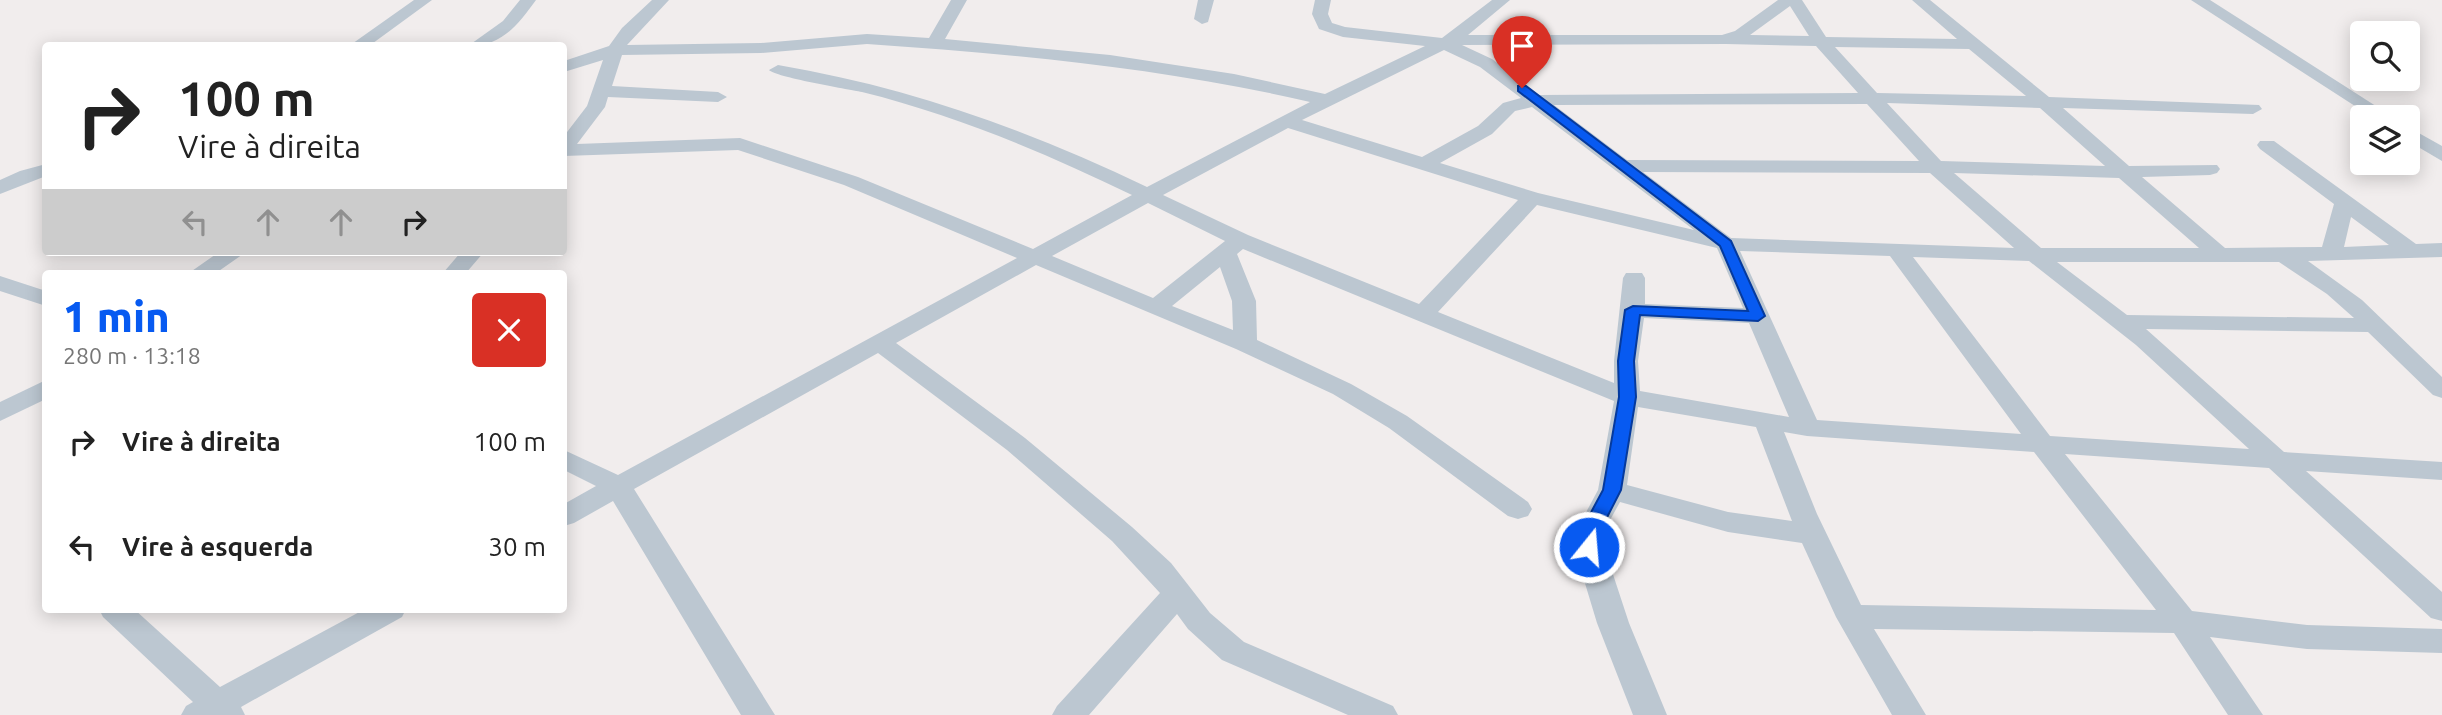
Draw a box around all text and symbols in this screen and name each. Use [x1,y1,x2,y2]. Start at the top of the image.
pin [1492,16,1552,88]
map controls [2350,21,2420,175]
button: search [2350,21,2420,91]
icon: arrive [1503,27,1541,65]
icon: right [63,70,154,161]
text: 100 m [178,70,315,125]
button: layers [2350,105,2420,175]
text: Vire à direita [178,128,361,164]
icon: left [176,203,214,241]
icon: ahead [249,203,287,241]
icon: ahead [322,203,360,241]
icon: right [395,203,433,241]
text: 1 min [63,293,170,340]
button: close [472,293,546,367]
text: 280 m · 13:18 [63,343,201,368]
icon: right [63,423,101,461]
text: Vire à direita [122,427,281,456]
text: 100 m [474,427,546,456]
position arrow [1552,510,1626,584]
icon: left [63,528,101,566]
text: Vire à esquerda [122,532,313,561]
text: 30 m [488,532,546,561]

